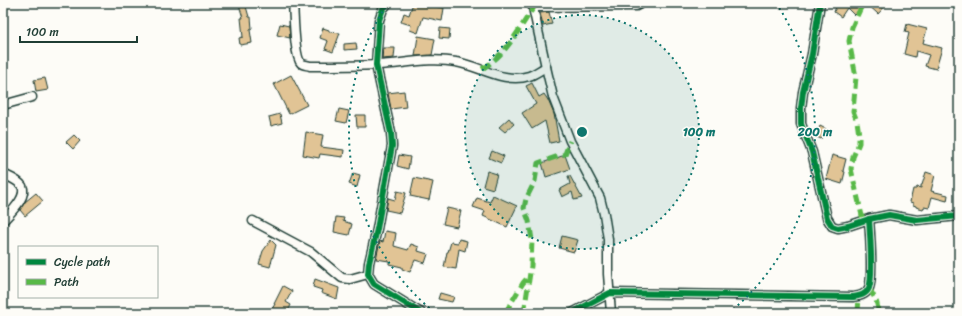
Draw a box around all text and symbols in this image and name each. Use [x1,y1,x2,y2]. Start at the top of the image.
scale bar [20,18,137,44]
text: 100 m [26,21,59,43]
text: 100 m [683,121,716,143]
text: 200 m [797,121,833,143]
centre of rings [575,125,589,139]
legend [18,246,158,298]
text: Cycle path [54,251,110,273]
text: Path [54,271,79,293]

